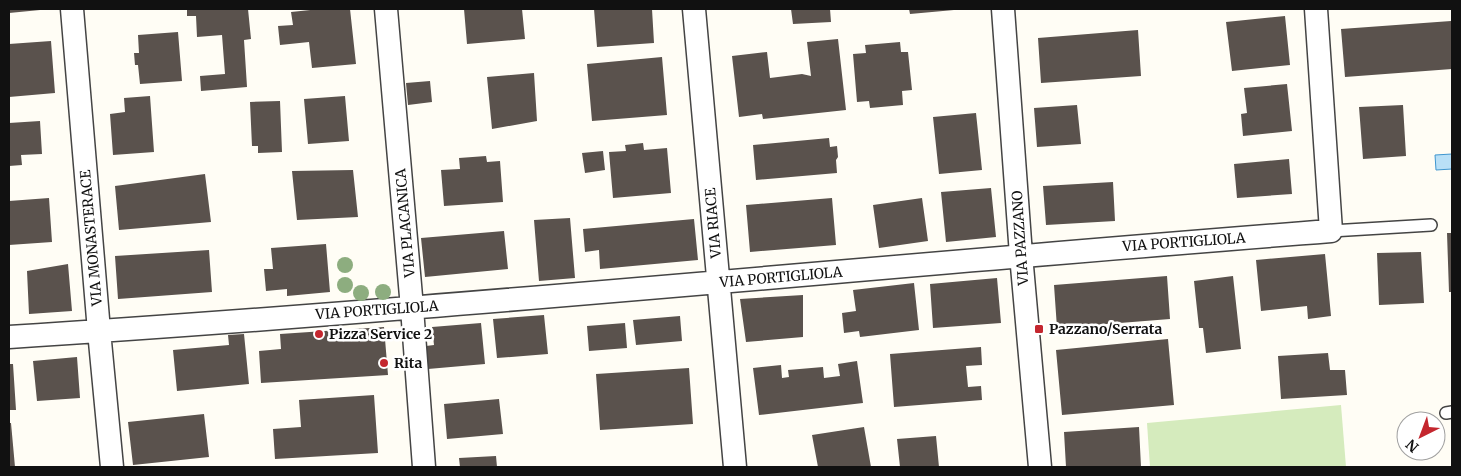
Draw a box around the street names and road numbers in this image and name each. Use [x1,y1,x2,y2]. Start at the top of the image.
street label: VIA PLACANICA [391,168,419,279]
street label: VIA MONASTERACE [76,169,106,308]
street label: VIA RIACE [701,187,725,260]
street label: VIA PAZZANO [1008,190,1032,287]
street label: VIA PORTIGLIOLA [1121,229,1246,255]
street label: VIA PORTIGLIOLA [718,263,843,291]
street label: VIA PORTIGLIOLA [314,297,439,323]

